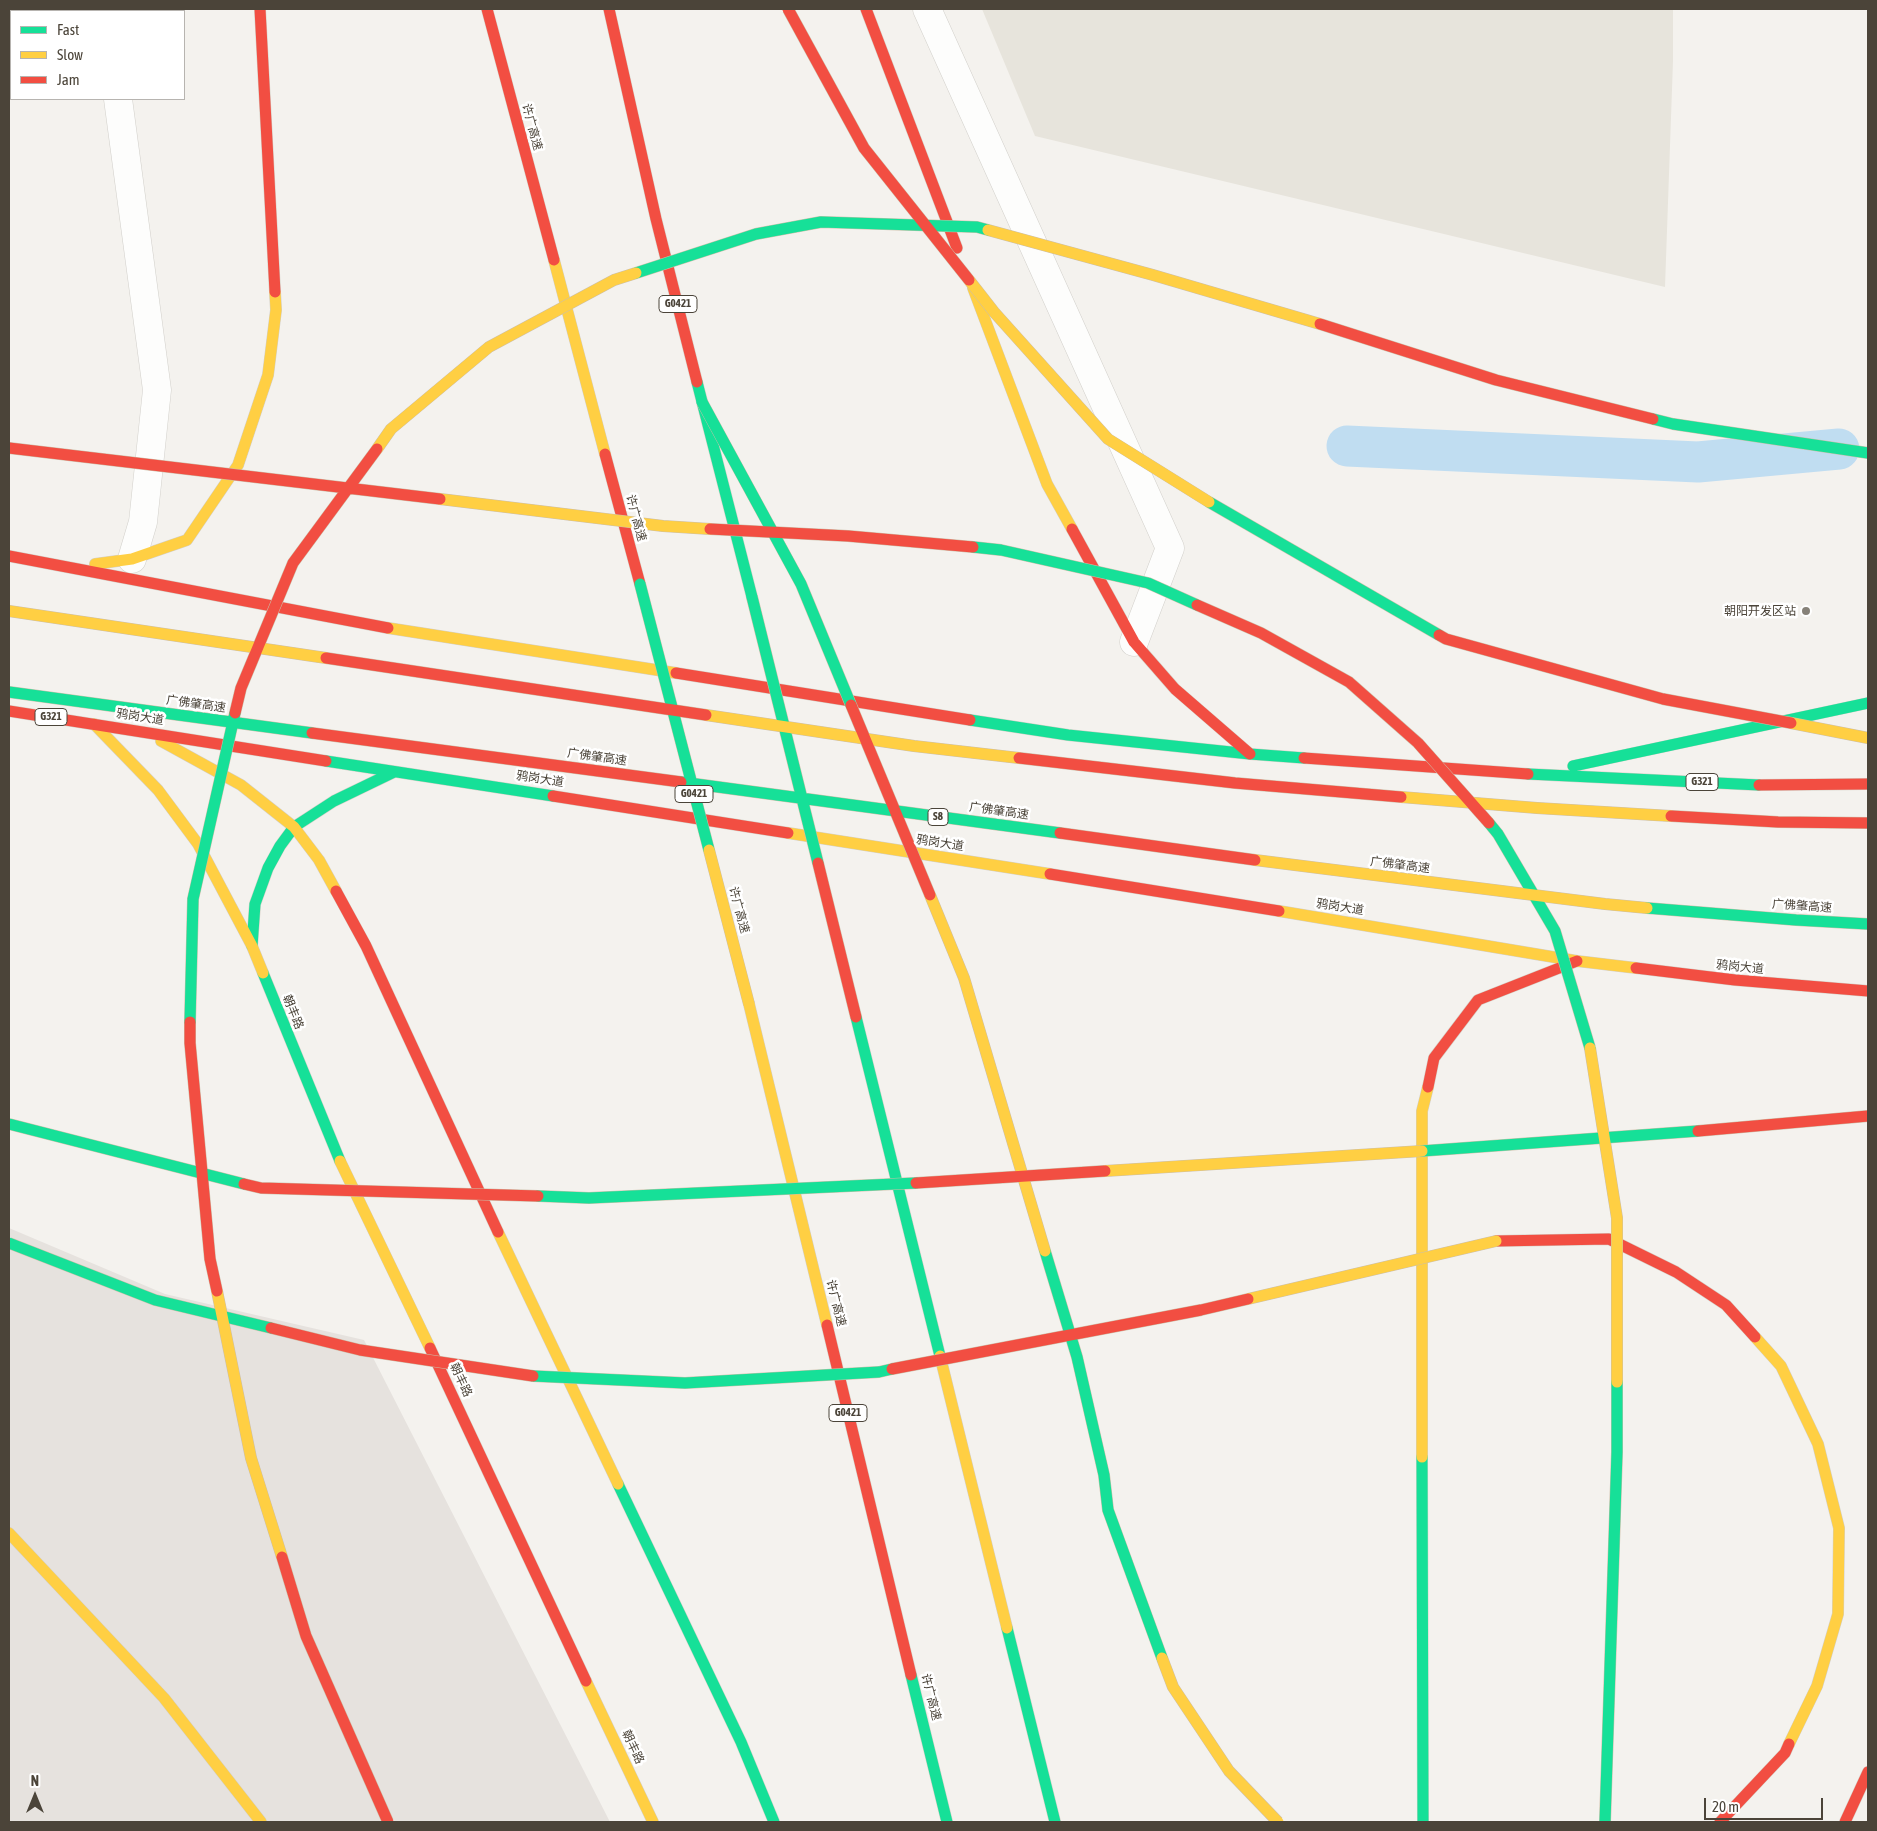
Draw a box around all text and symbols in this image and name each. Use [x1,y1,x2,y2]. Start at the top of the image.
legend [10,10,185,100]
text: Fast [57,21,79,38]
text: Slow [57,46,83,63]
text: Jam [57,71,80,88]
street label: 许广高速 [519,102,545,152]
road number: G0421 [659,296,697,312]
street label: 许广高速 [623,493,649,543]
place label: 朝阳开发区站 [1724,604,1796,618]
marker: 朝阳开发区站 [1800,605,1812,617]
street label: 广佛肇高速 [165,693,227,715]
street label: 鸦岗大道 [115,706,165,728]
road number: G321 [35,709,67,726]
street label: 广佛肇高速 [566,746,628,768]
street label: 鸦岗大道 [515,768,565,790]
road number: G321 [1686,774,1718,790]
road number: G0421 [675,786,713,802]
street label: 广佛肇高速 [968,800,1030,822]
road number: S8 [928,809,948,826]
street label: 鸦岗大道 [915,832,965,854]
street label: 广佛肇高速 [1369,854,1431,876]
street label: 许广高速 [726,885,752,935]
street label: 鸦岗大道 [1315,896,1365,918]
street label: 广佛肇高速 [1772,897,1832,915]
street label: 鸦岗大道 [1715,957,1765,977]
street label: 朝丰路 [280,993,306,1031]
street label: 许广高速 [823,1278,849,1328]
street label: 朝丰路 [447,1361,475,1399]
road number: G0421 [829,1405,867,1422]
street label: 许广高速 [918,1672,944,1722]
street label: 朝丰路 [619,1728,647,1766]
north arrow [10,1771,60,1821]
text: N [31,1773,39,1789]
scale bar [1707,1788,1826,1820]
text: 20 m [1712,1798,1739,1815]

